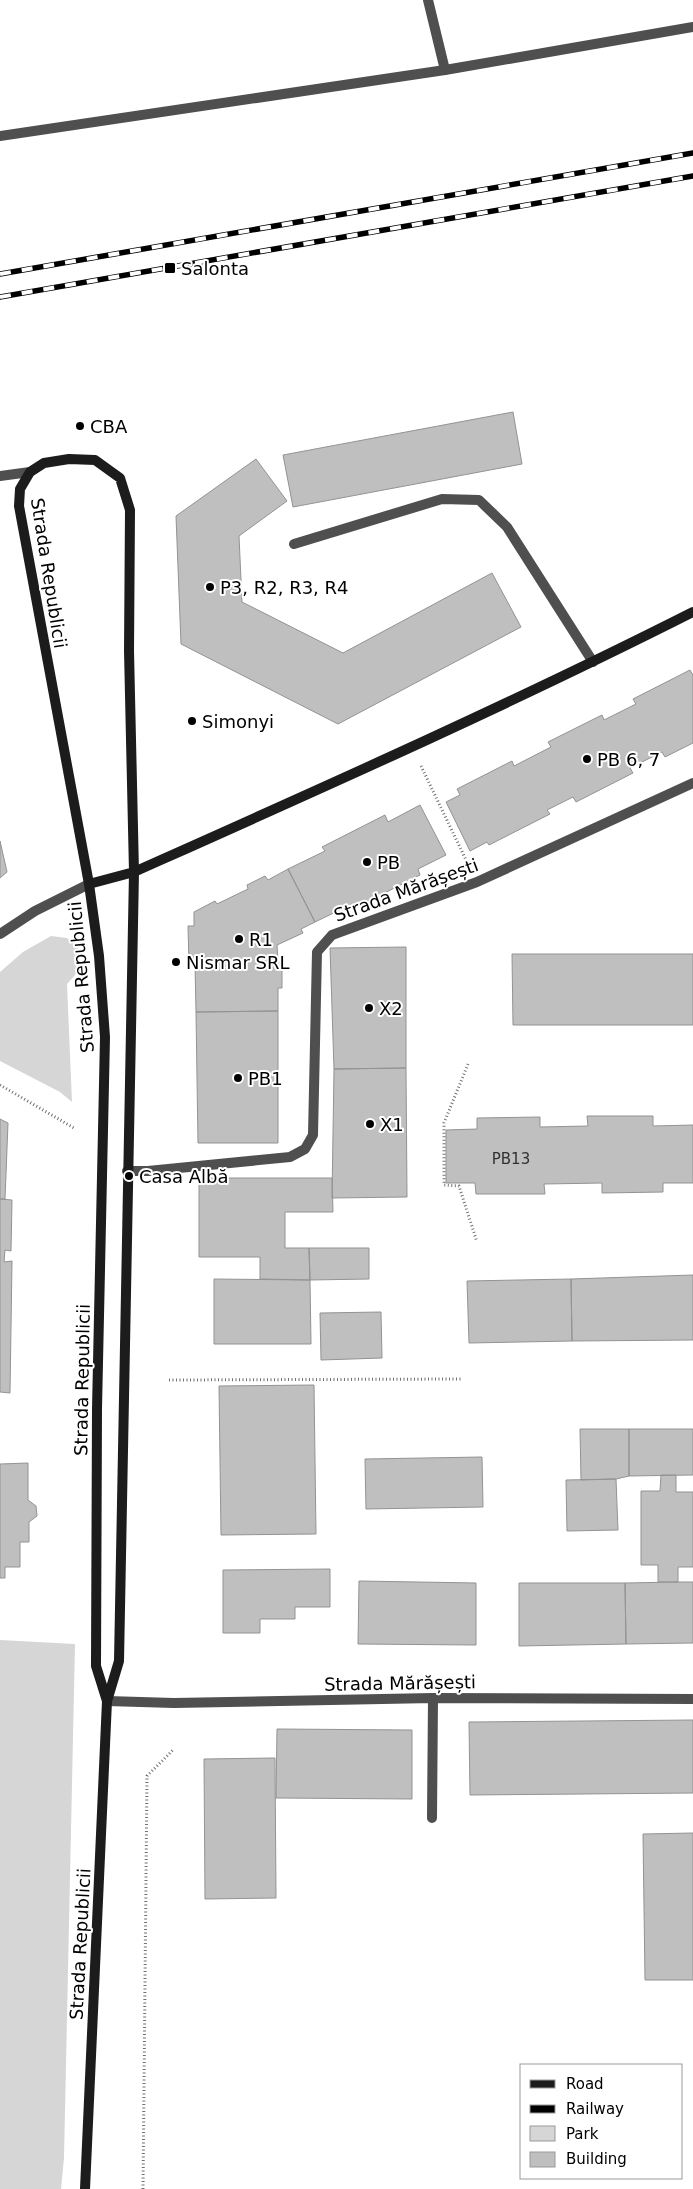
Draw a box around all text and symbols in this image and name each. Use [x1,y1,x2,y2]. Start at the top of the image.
place label: Salonta [181,258,249,279]
marker: Salonta [163,261,177,275]
place label: CBA [90,416,128,437]
marker: CBA [74,420,86,432]
street label: Strada Republicii [27,496,71,650]
place label: P3, R2, R3, R4 [220,577,349,598]
marker: P3, R2, R3, R4 [204,581,216,593]
place label: Simonyi [202,711,274,732]
marker: Simonyi [186,715,198,727]
place label: PB 6, 7 [597,749,660,770]
marker: PB 6, 7 [581,753,593,765]
place label: PB [377,852,400,873]
street label: Strada Mărășești [331,854,481,926]
marker: PB [361,856,373,868]
street label: Strada Republicii [64,900,98,1054]
place label: R1 [249,929,273,950]
marker: R1 [233,933,245,945]
place label: Nismar SRL [186,952,290,973]
marker: Nismar SRL [170,956,182,968]
place label: X2 [379,998,403,1019]
marker: X2 [363,1002,375,1014]
place label: PB1 [248,1068,283,1089]
marker: PB1 [232,1072,244,1084]
place label: X1 [380,1114,404,1135]
marker: X1 [364,1118,376,1130]
house number: PB13 [492,1150,530,1168]
place label: Casa Albă [139,1166,229,1187]
marker: Casa Albă [123,1170,135,1182]
street label: Strada Republicii [70,1304,94,1456]
street label: Strada Mărășești [324,1671,476,1695]
street label: Strada Republicii [66,1868,94,2020]
legend [520,2064,683,2179]
text: Road [566,2075,604,2093]
text: Railway [566,2100,624,2118]
text: Park [566,2125,599,2143]
text: Building [566,2150,627,2168]

